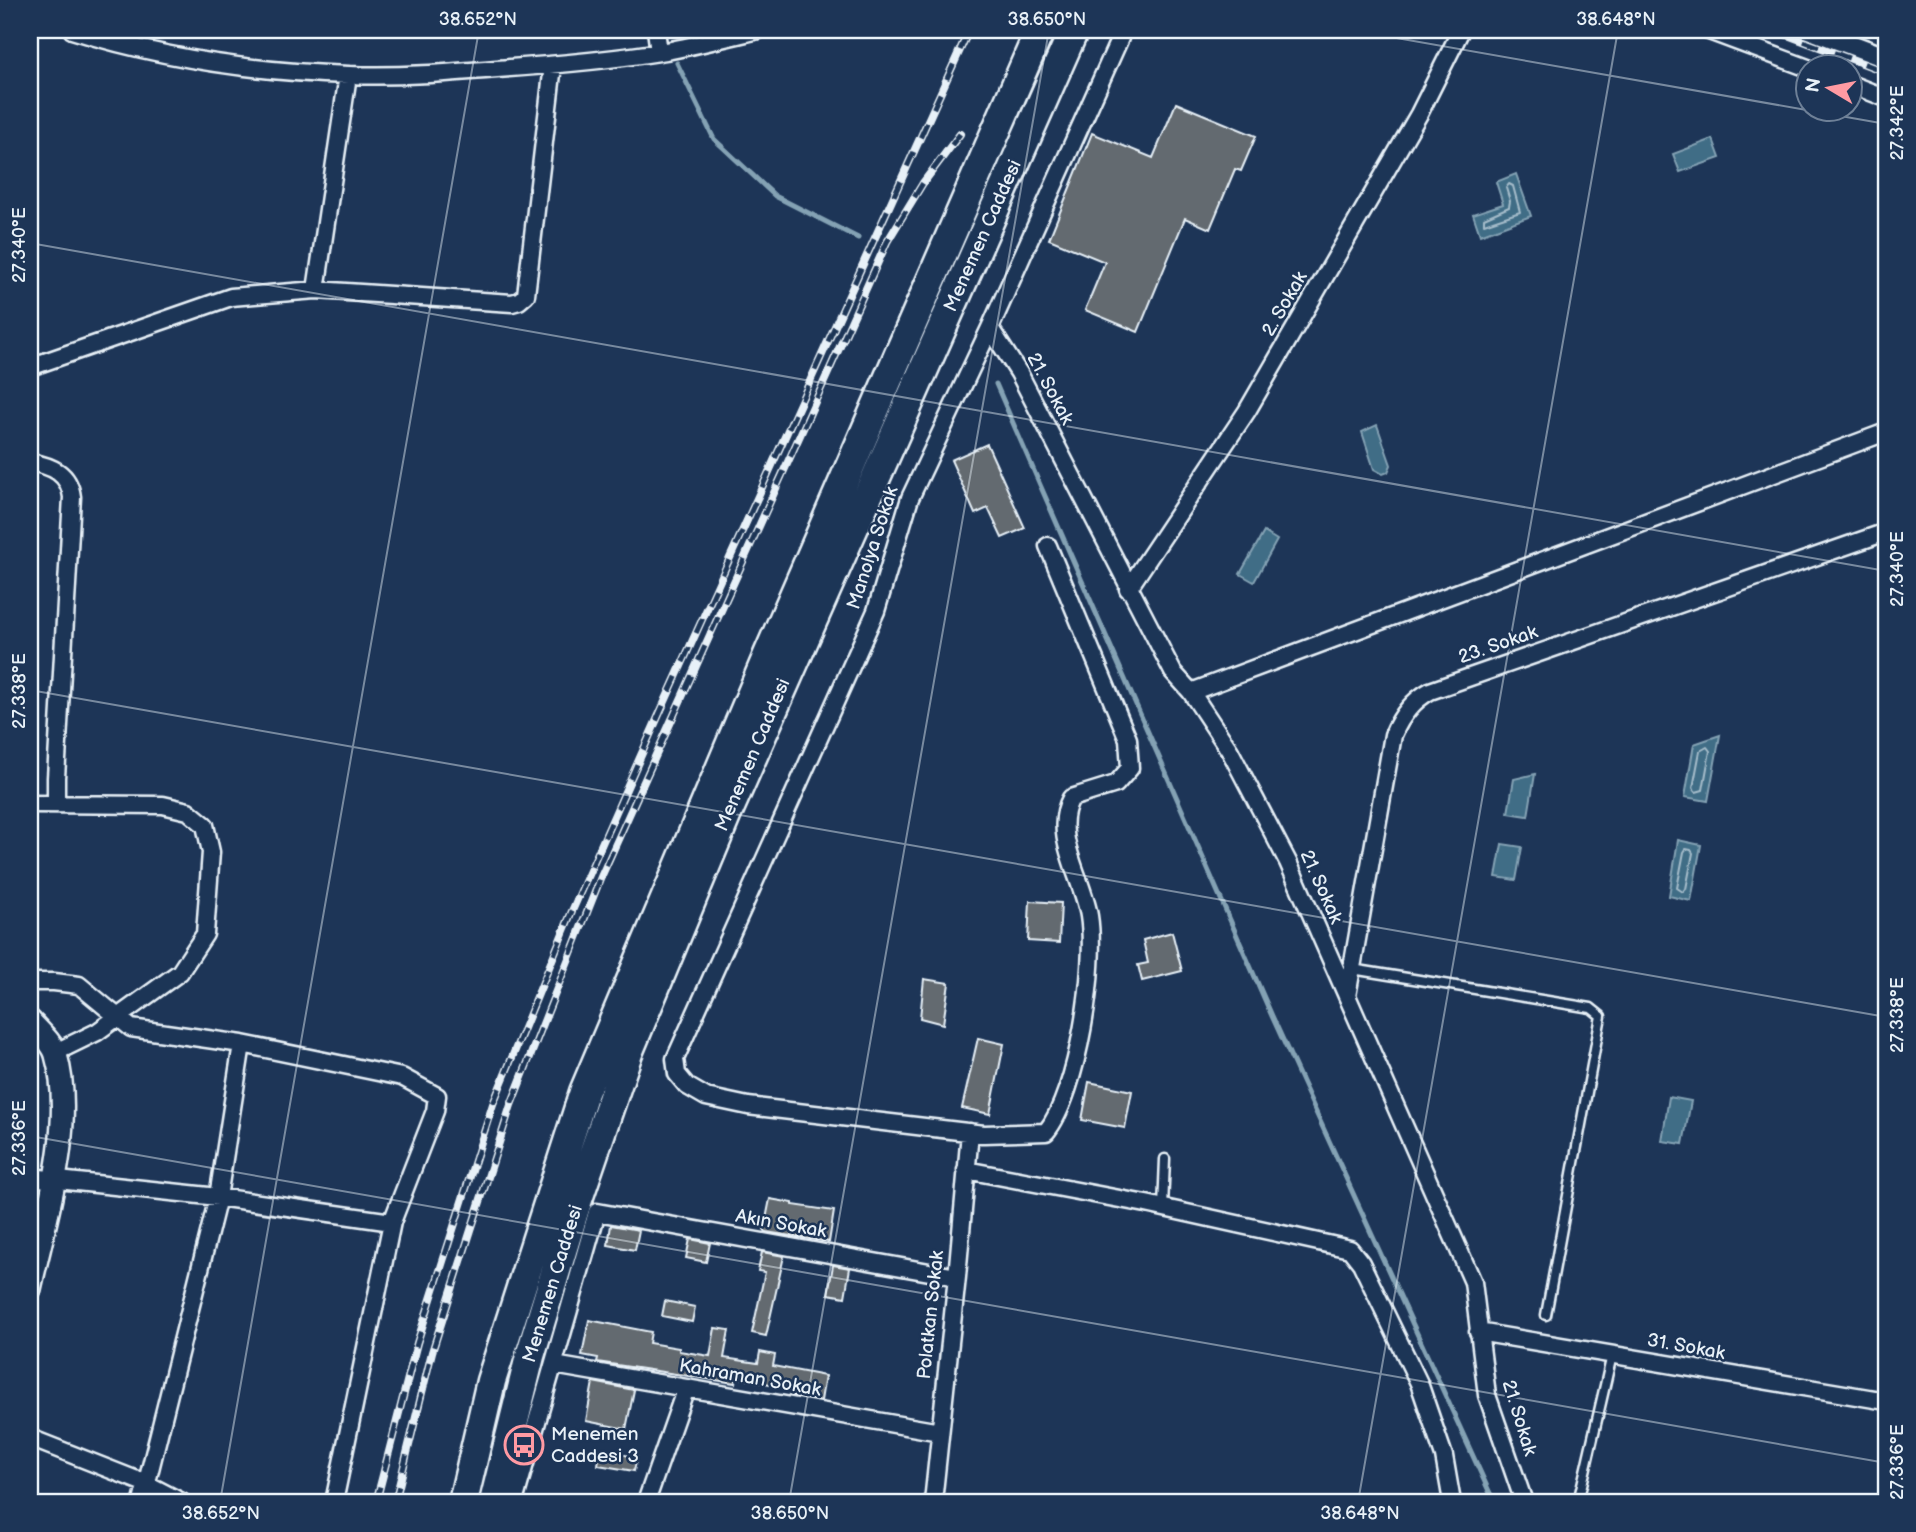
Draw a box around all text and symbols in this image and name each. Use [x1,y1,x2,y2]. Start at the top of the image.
text: 38.652°N [439,9,517,30]
text: 38.650°N [1008,9,1086,30]
text: 38.648°N [1576,9,1656,30]
north arrow [1794,52,1864,122]
text: N [1801,76,1826,94]
text: 27.342°E [1887,85,1908,161]
street label: Menemen Caddesi [939,157,1027,315]
text: 27.340°E [9,207,30,283]
street label: 2. Sokak [1257,267,1313,341]
street label: 21. Sokak [1022,349,1079,429]
street label: Manolya Sokak [842,483,904,612]
text: 27.340°E [1887,531,1908,607]
street label: 23. Sokak [1455,621,1541,669]
text: 27.338°E [9,653,30,729]
street label: Menemen Caddesi [710,675,796,835]
street label: 21. Sokak [1295,847,1348,928]
text: 27.338°E [1887,977,1908,1053]
text: 27.336°E [9,1100,30,1176]
street label: Menemen Caddesi [518,1202,588,1366]
street label: Akın Sokak [734,1205,829,1243]
street label: Polatkan Sokak [913,1249,949,1380]
street label: 31. Sokak [1645,1329,1727,1365]
street label: Kahraman Sokak [677,1354,823,1402]
street label: 21. Sokak [1497,1377,1542,1459]
place label: Menemen Caddesi 3 [551,1423,639,1468]
bus stop icon: Menemen Caddesi 3 [503,1424,545,1466]
text: 27.336°E [1887,1424,1908,1500]
text: 38.652°N [182,1503,260,1524]
text: 38.650°N [751,1503,829,1524]
text: 38.648°N [1320,1503,1400,1524]

